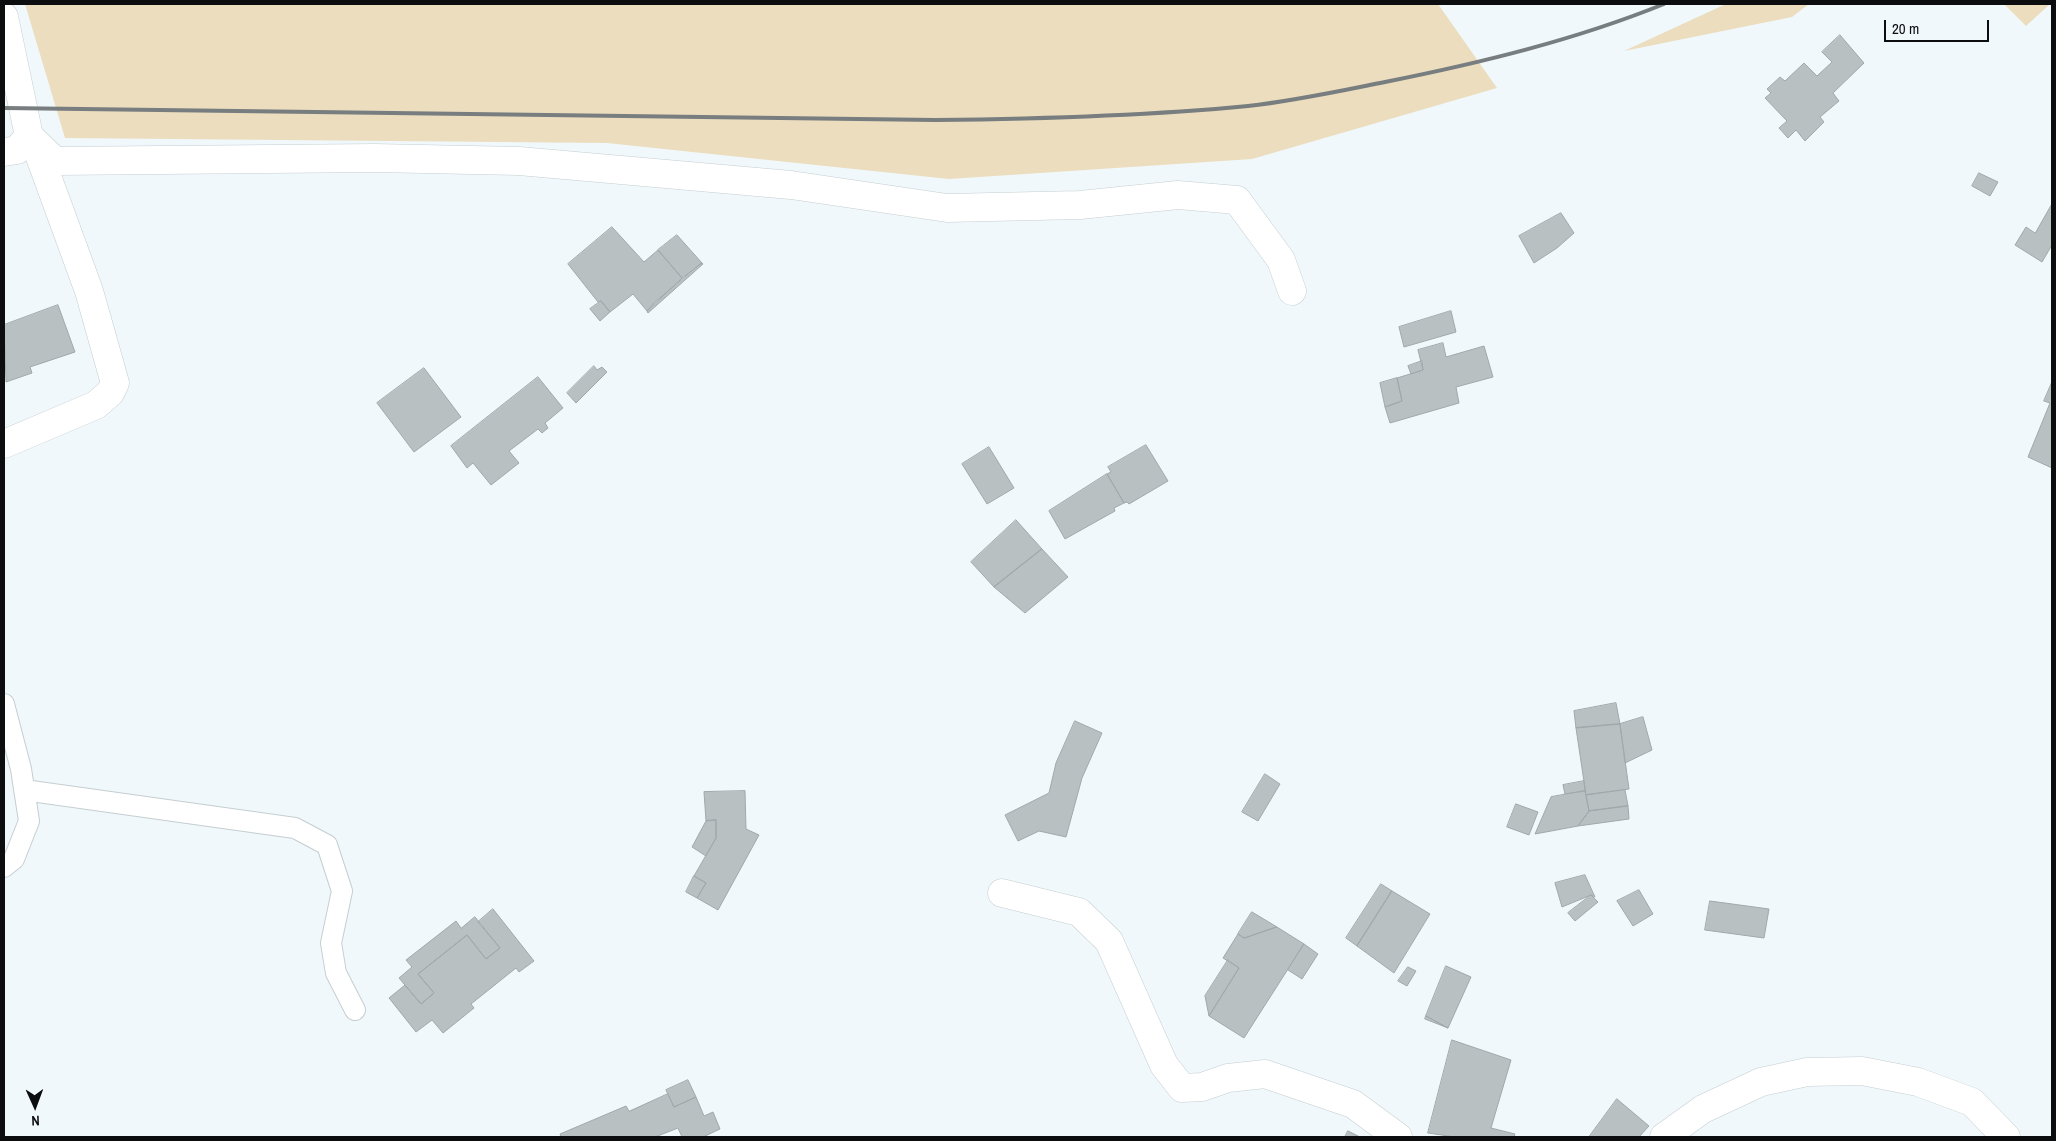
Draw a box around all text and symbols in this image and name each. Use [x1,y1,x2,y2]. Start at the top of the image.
scale bar [1886,10,1991,42]
text: 20 m [1892,18,1919,39]
north arrow [10,1081,60,1131]
text: N [31,1112,40,1130]

